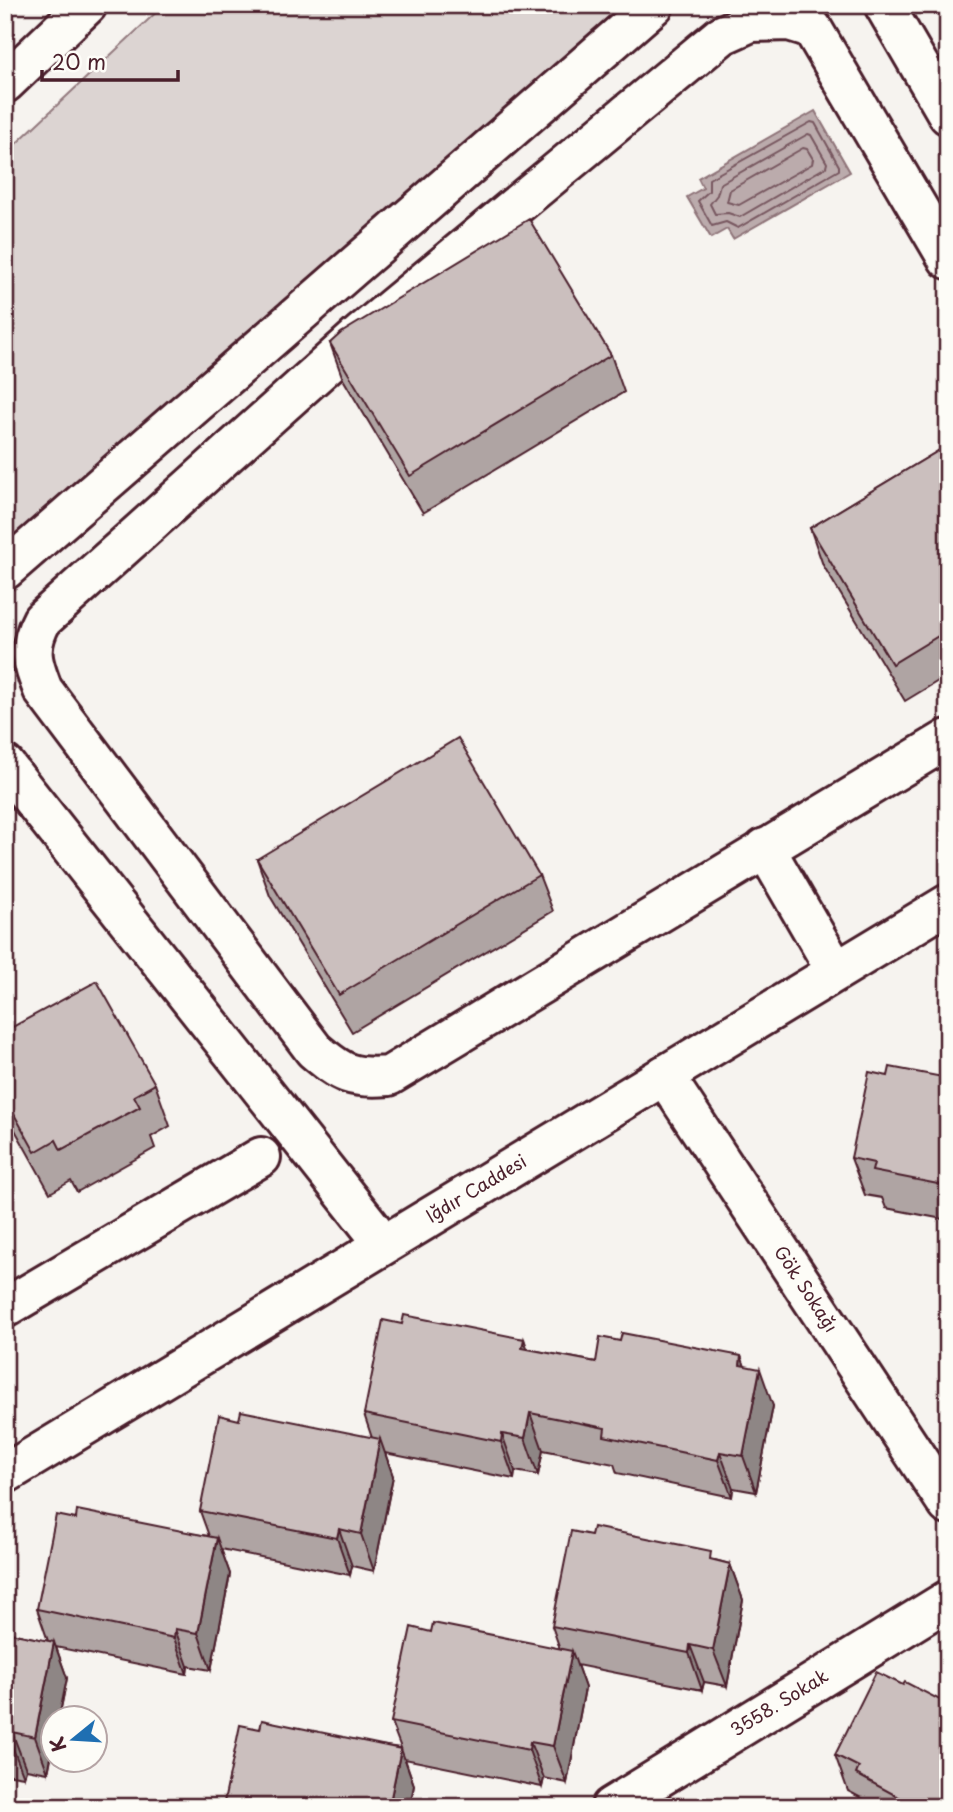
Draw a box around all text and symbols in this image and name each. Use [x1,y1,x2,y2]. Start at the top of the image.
scale bar [42,38,178,82]
text: 20 m [52,45,106,77]
street label: Iğdır Caddesi [420,1147,531,1229]
street label: Gök Sokağı [768,1240,845,1337]
street label: 3558. Sokak [725,1662,833,1742]
north arrow [38,1703,108,1773]
text: K [41,1734,72,1756]

